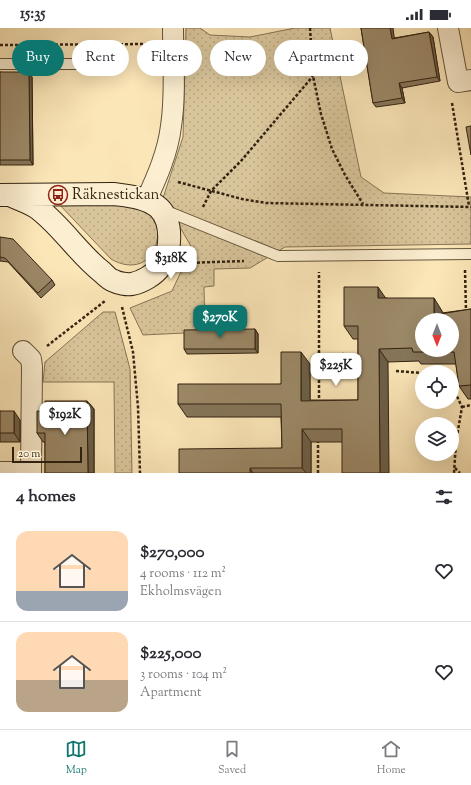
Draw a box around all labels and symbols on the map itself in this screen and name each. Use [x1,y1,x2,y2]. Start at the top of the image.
bus stop icon: Räknestickan [47,184,69,206]
place label: Räknestickan [72,185,160,206]
pin: $318K [143,246,199,280]
pin: $270K [192,305,248,339]
north arrow [415,313,459,357]
pin: $225K [308,353,364,387]
pin: $192K [37,402,93,436]
scale bar [12,445,82,464]

